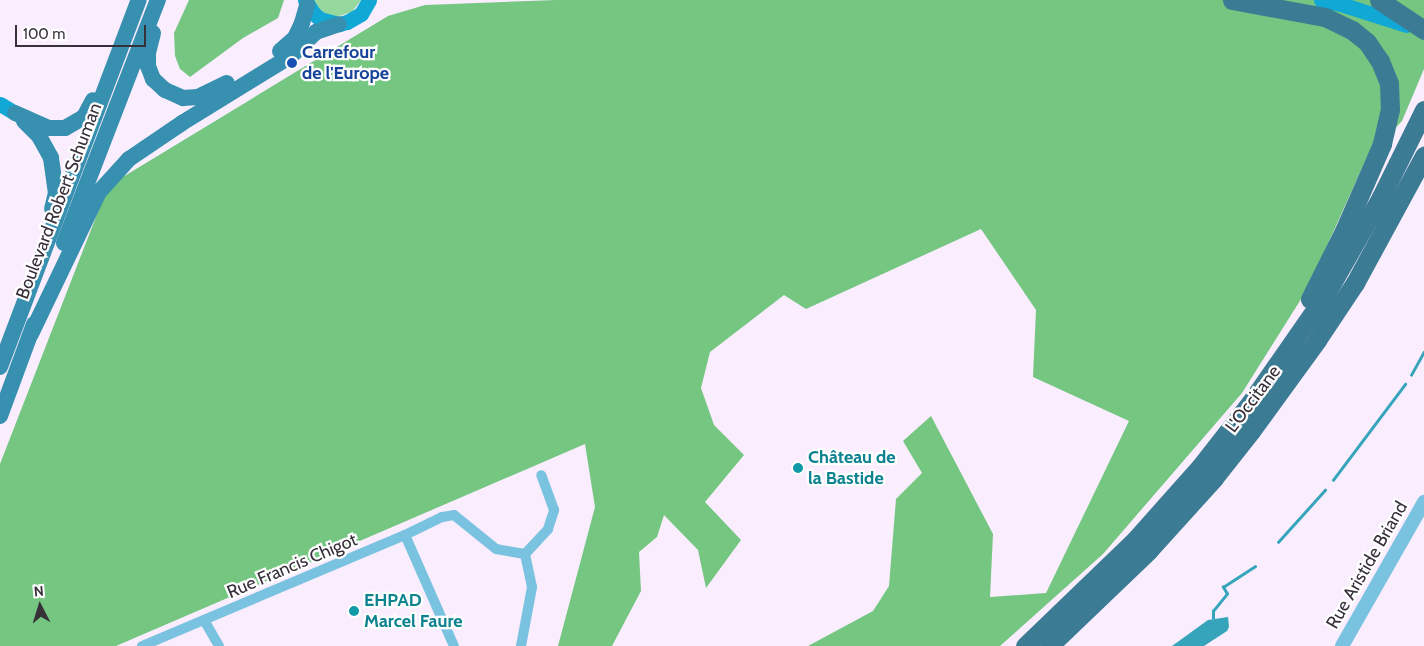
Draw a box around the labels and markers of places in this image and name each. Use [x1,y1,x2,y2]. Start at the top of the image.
place label: Carrefour de l'Europe [302,42,389,84]
marker: Carrefour de l'Europe [286,57,298,69]
place label: Château de la Bastide [808,447,896,489]
marker: Château de la Bastide [792,462,804,474]
place label: EHPAD Marcel Faure [364,590,462,632]
marker: EHPAD Marcel Faure [348,605,360,617]

